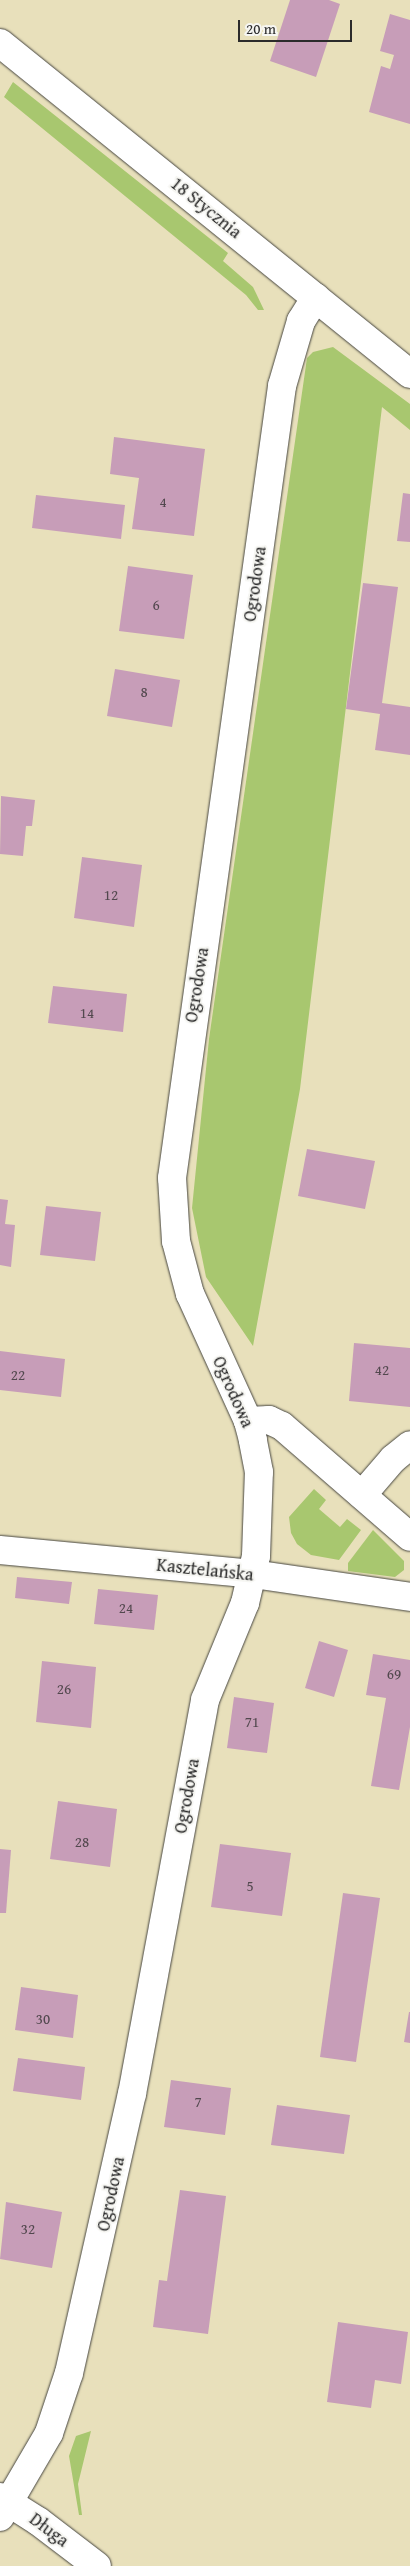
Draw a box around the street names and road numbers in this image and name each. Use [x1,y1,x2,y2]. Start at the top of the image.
street label: 18 Stycznia [166,173,246,243]
street label: Ogrodowa [239,545,271,623]
street label: Ogrodowa [180,946,214,1024]
street label: Ogrodowa [208,1353,258,1431]
street label: Kasztelańska [155,1554,255,1586]
street label: Ogrodowa [170,1757,204,1835]
street label: Ogrodowa [93,2155,129,2233]
street label: Długa [25,2508,73,2552]

